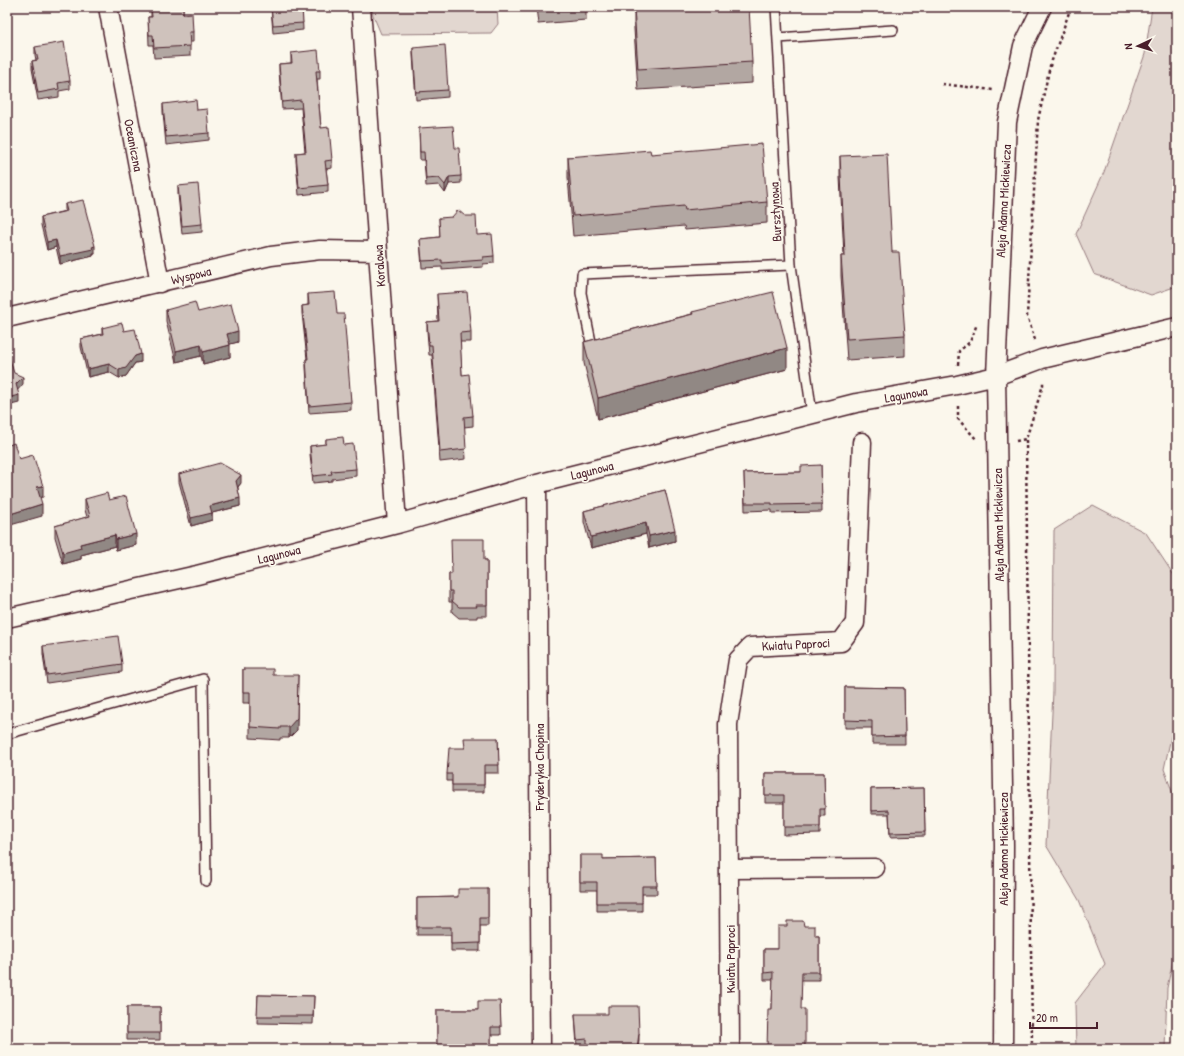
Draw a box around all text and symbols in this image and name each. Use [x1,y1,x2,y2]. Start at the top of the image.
north arrow [1118,26,1158,66]
text: N [1121,43,1135,50]
street label: Oceaniczna [120,117,148,173]
street label: Aleja Adama Mickiewicza [991,144,1015,258]
street label: Bursztynowa [764,182,786,242]
street label: Koralowa [369,244,389,288]
street label: Wyspowa [169,261,213,289]
street label: Lagunowa [883,381,929,407]
street label: Lagunowa [569,456,615,484]
street label: Aleja Adama Mickiewicza [988,468,1008,582]
street label: Lagunowa [256,540,302,568]
street label: Kwiatu Paproci [761,633,831,655]
street label: Fryderyka Chopina [530,724,548,811]
street label: Aleja Adama Mickiewicza [994,792,1012,906]
street label: Kwiatu Paproci [721,925,739,993]
scale bar [1030,1004,1097,1030]
text: 20 m [1036,1009,1058,1026]

